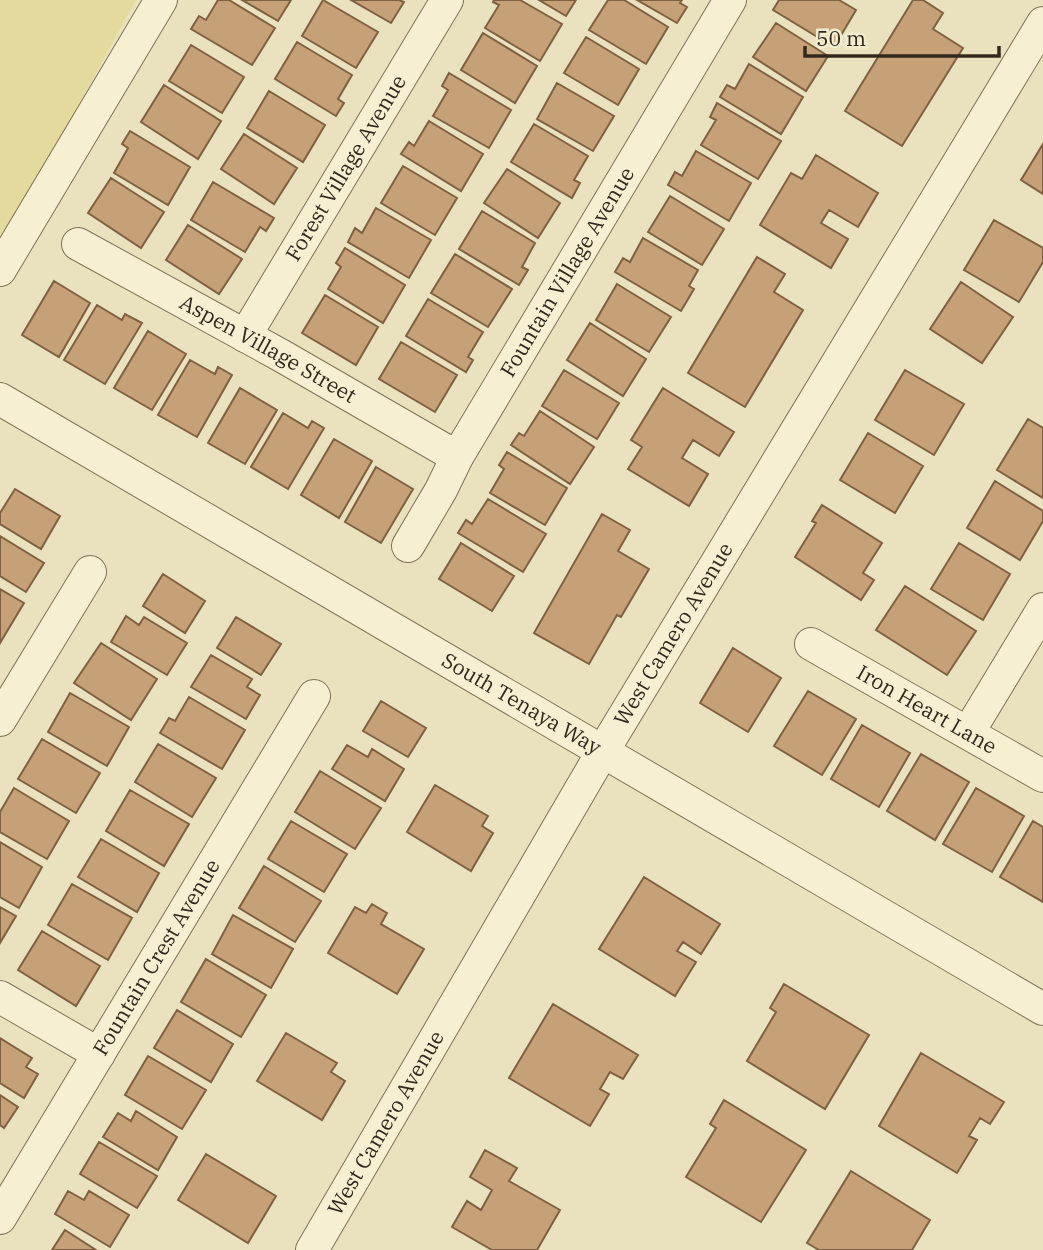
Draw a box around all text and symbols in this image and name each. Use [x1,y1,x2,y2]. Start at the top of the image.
scale bar [805,14,999,58]
text: 50 m [816,24,866,52]
street label: Forest Village Avenue [278,69,412,266]
street label: Fountain Village Avenue [493,161,640,382]
street label: Aspen Village Street [175,288,362,409]
street label: West Camero Avenue [607,537,739,731]
street label: South Tenaya Way [437,645,607,761]
street label: Iron Heart Lane [852,658,1002,760]
street label: Fountain Crest Avenue [86,854,226,1060]
street label: West Camero Avenue [320,1025,450,1220]

